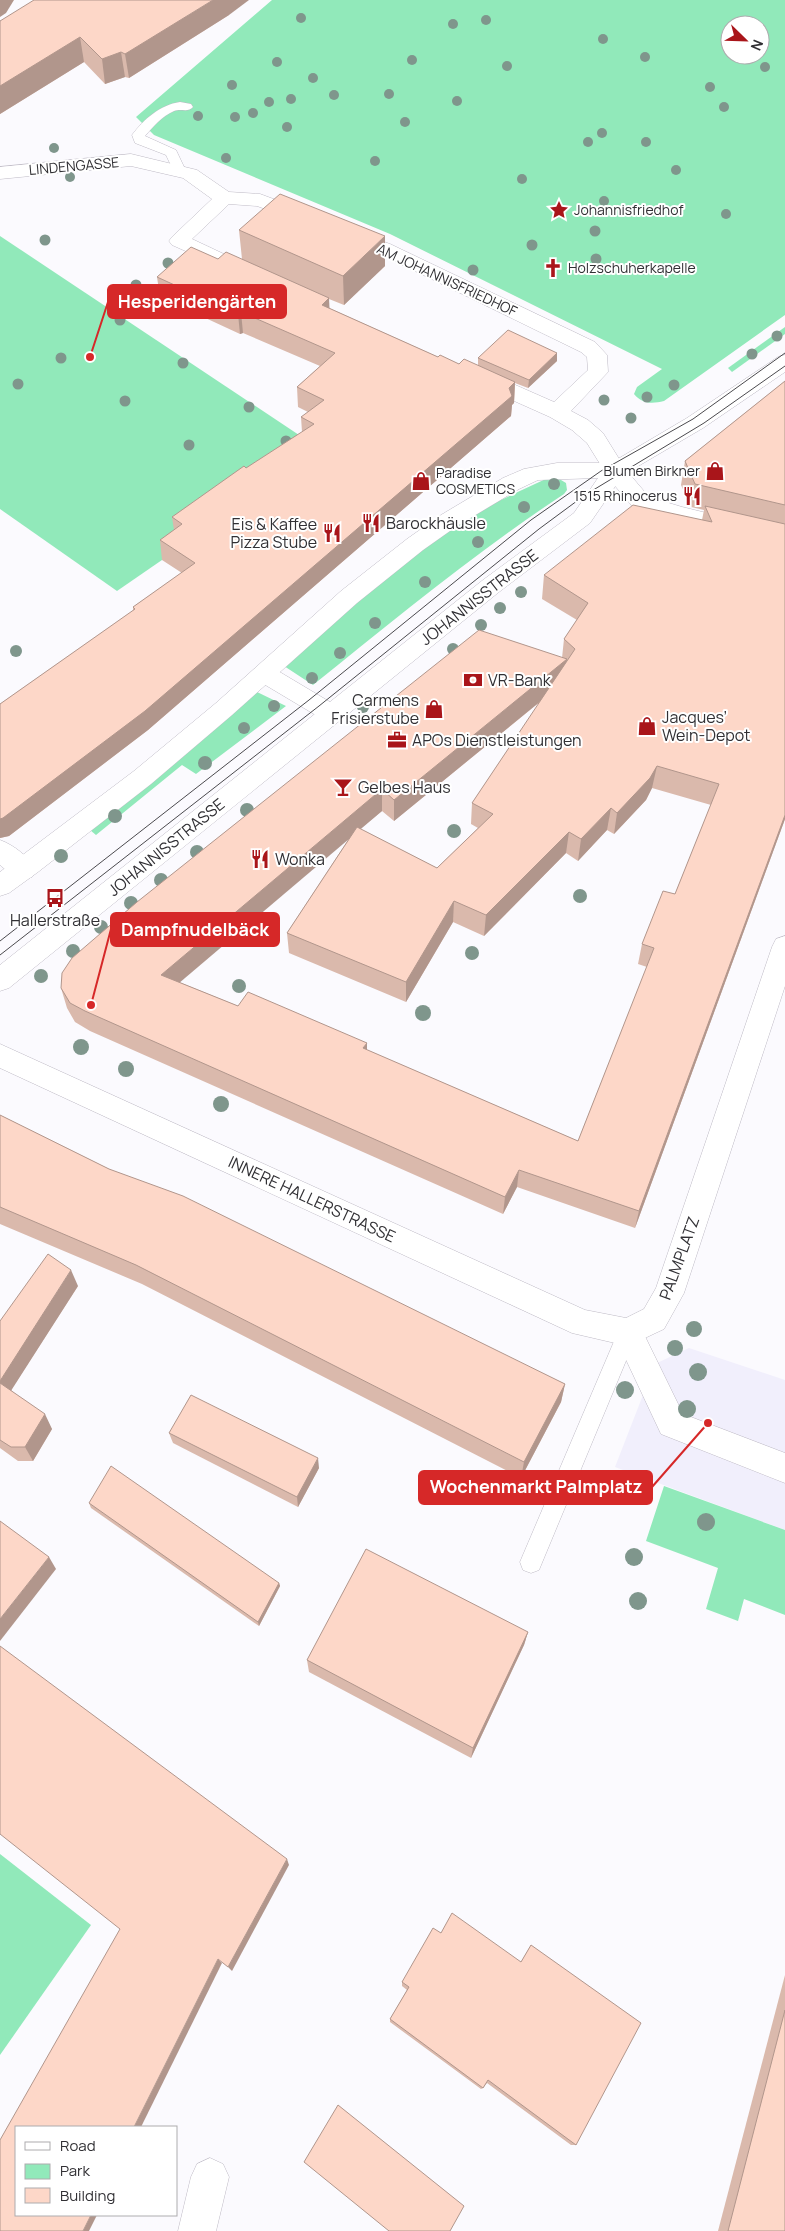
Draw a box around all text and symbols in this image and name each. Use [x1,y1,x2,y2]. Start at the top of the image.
north arrow [720,15,770,65]
text: N [747,37,768,54]
street label: LINDENGASSE [28,152,120,179]
place icon: Johannisfriedhof [548,199,570,221]
place label: Johannisfriedhof [574,200,683,219]
street label: AM JOHANNISFRIEDHOF [374,239,520,320]
church icon: Holzschuherkapelle [542,257,564,279]
place label: Holzschuherkapelle [568,258,696,277]
callout: Hesperidengärten [108,285,286,318]
text: Hesperidengärten [118,289,276,313]
shop icon: Blumen Birkner [704,460,726,482]
place label: Blumen Birkner [604,461,700,480]
place label: Paradise COSMETICS [436,463,516,498]
shop icon: Paradise COSMETICS [410,470,432,492]
restaurant icon: 1515 Rhinocerus [681,485,703,507]
place label: 1515 Rhinocerus [574,486,677,505]
restaurant icon: Barockhäusle [360,512,382,534]
place label: Barockhäusle [386,512,486,534]
place label: Eis & Kaffee Pizza Stube [230,513,317,553]
restaurant icon: Eis & Kaffee Pizza Stube [321,522,343,544]
street label: JOHANNISSTRASSE [415,544,543,650]
bank icon: VR-Bank [462,669,484,691]
place label: VR-Bank [488,669,552,691]
place label: Carmens Frisierstube [331,689,419,729]
shop icon: Carmens Frisierstube [423,698,445,720]
place label: Jacques’ Wein-Depot [662,706,751,746]
shop icon: Jacques’ Wein-Depot [636,715,658,737]
office icon: APOs Dienstleistungen [386,729,408,751]
place label: APOs Dienstleistungen [412,729,582,751]
bar icon: Gelbes Haus [332,776,354,798]
place label: Gelbes Haus [358,776,451,798]
street label: JOHANNISSTRASSE [103,793,229,901]
restaurant icon: Wonka [249,848,271,870]
place label: Wonka [275,848,325,870]
bus stop icon: Hallerstraße [44,887,66,909]
place label: Hallerstraße [10,909,100,931]
callout: Dampfnudelbäck [111,913,279,946]
text: Dampfnudelbäck [121,917,270,941]
street label: INNERE HALLERSTRASSE [225,1151,399,1247]
street label: PALMPLATZ [654,1213,704,1303]
callout: Wochenmarkt Palmplatz [419,1471,652,1504]
text: Wochenmarkt Palmplatz [430,1474,642,1498]
legend [15,2126,178,2216]
text: Road [60,2135,96,2156]
text: Park [60,2160,90,2181]
text: Building [60,2185,115,2206]

